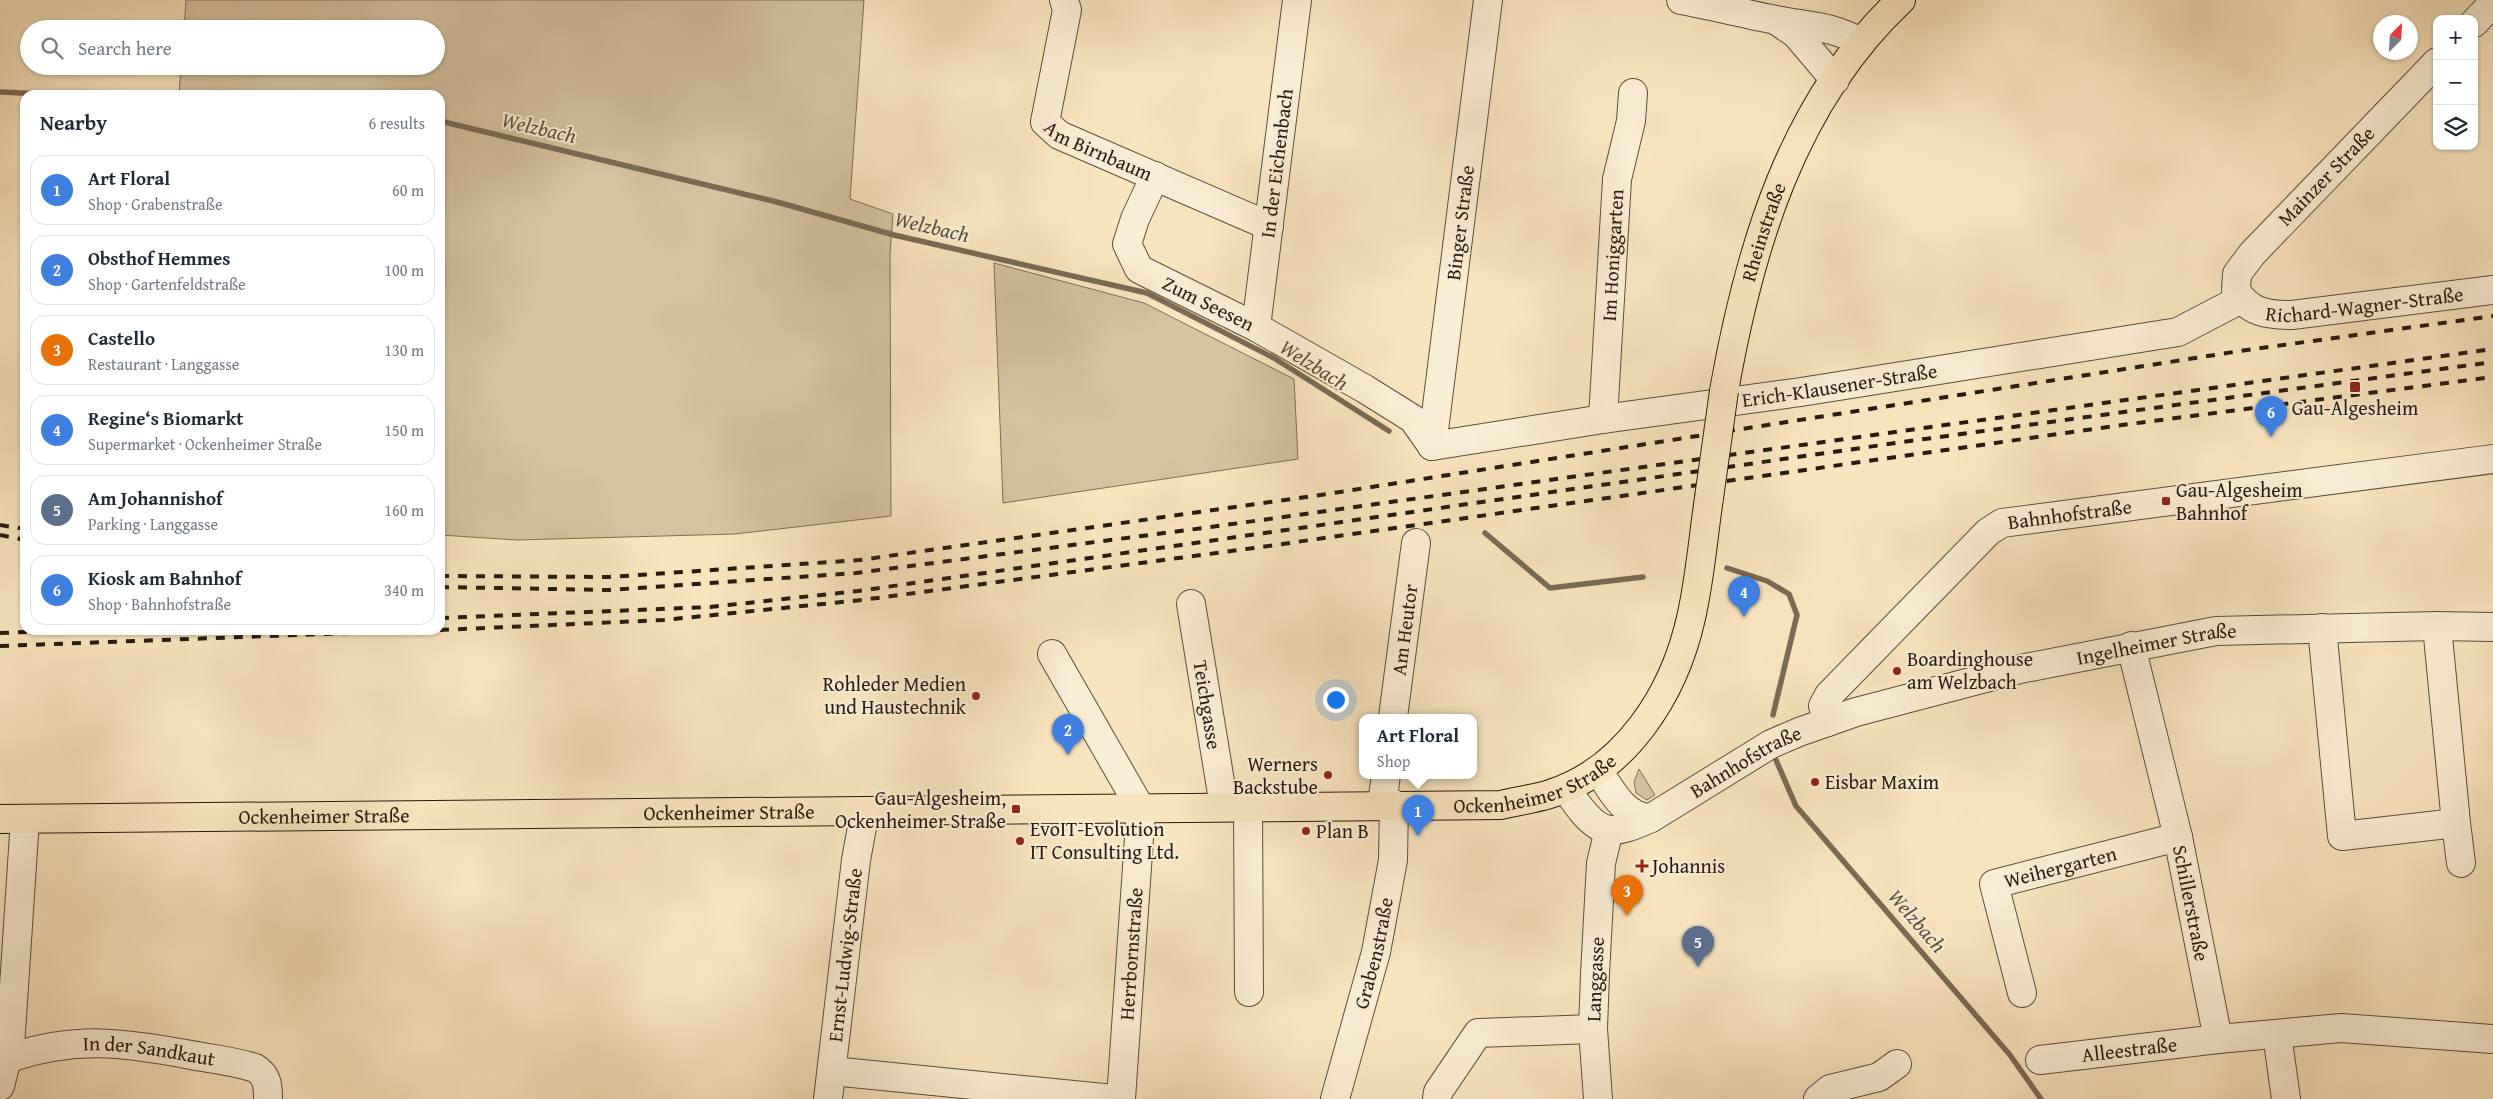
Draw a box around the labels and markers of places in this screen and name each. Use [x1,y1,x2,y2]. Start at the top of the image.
marker: Gau-Algesheim [2348,380,2362,394]
place label: Gau-Algesheim [2292,393,2419,422]
pin: 6 [2255,396,2287,437]
place label: Gau-Algesheim Bahnhof [2176,475,2303,527]
marker: Gau-Algesheim Bahnhof [2160,495,2172,507]
pin: 4 [1728,576,1760,617]
place label: Boardinghouse am Welzbach [1907,644,2033,696]
marker: Boardinghouse am Welzbach [1891,665,1903,677]
place label: Rohleder Medien und Haustechnik [823,669,967,721]
marker: Rohleder Medien und Haustechnik [970,690,982,702]
pin: 2 [1052,714,1084,755]
place label: Werners Backstube [1233,749,1318,801]
place label: Eisbar Maxim [1825,767,1940,796]
marker: Werners Backstube [1322,769,1334,781]
marker: Eisbar Maxim [1809,776,1821,788]
place label: Gau-Algesheim, Ockenheimer Straße [835,783,1006,835]
pin: 1 [1402,795,1434,836]
marker: Gau-Algesheim, Ockenheimer Straße [1010,803,1022,815]
place label: EvoIT-Evolution IT Consulting Ltd. [1030,814,1179,866]
place label: Plan B [1316,816,1369,845]
marker: Plan B [1300,825,1312,837]
marker: EvoIT-Evolution IT Consulting Ltd. [1014,835,1026,847]
place label: Johannis [1649,851,1725,880]
marker: Johannis [1636,860,1648,872]
pin: 3 [1611,875,1643,916]
pin: 5 [1682,926,1714,967]

